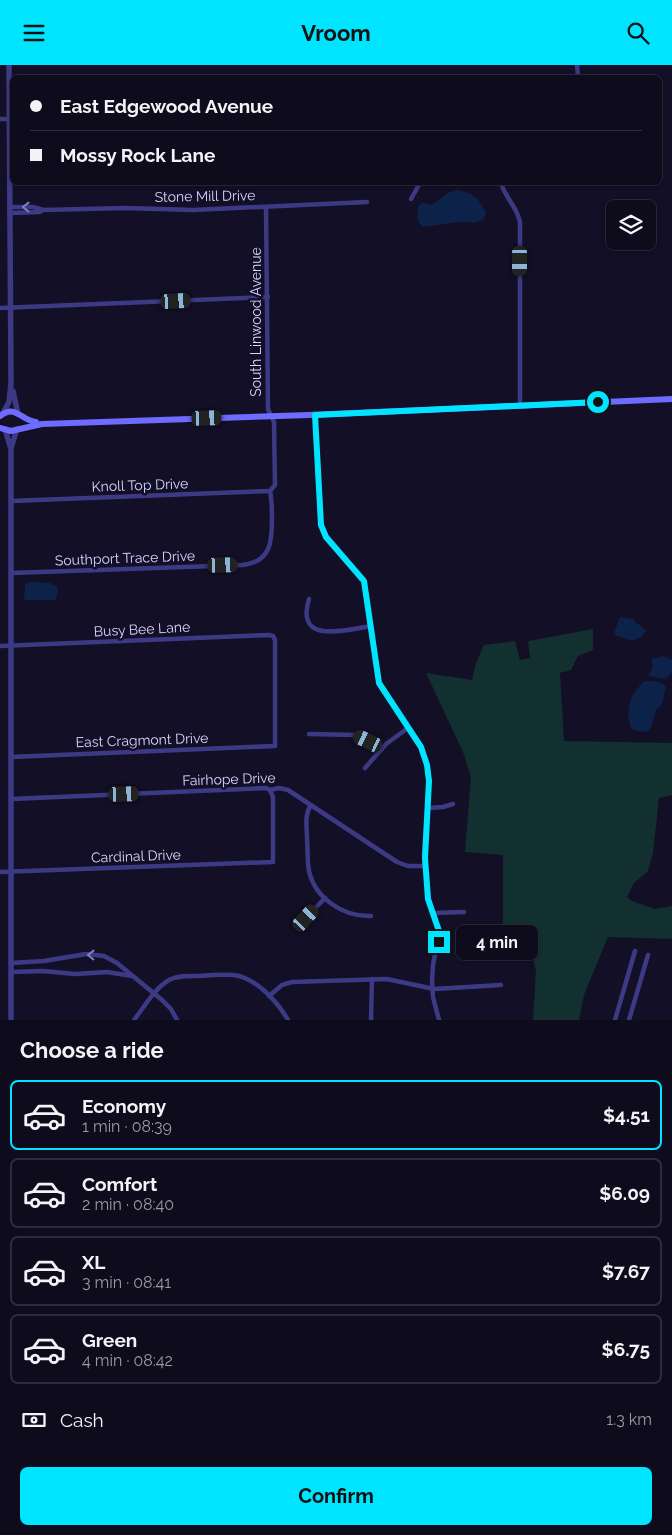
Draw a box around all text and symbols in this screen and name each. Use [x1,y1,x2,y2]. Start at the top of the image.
icon: menu [20,19,48,47]
icon: search [624,19,652,47]
text: Vroom [301,20,371,46]
text: East Edgewood Avenue [60,95,273,117]
text: Mossy Rock Lane [60,144,215,166]
street label: Stone Mill Drive [155,187,255,205]
map controls [606,200,656,250]
button: layers [606,200,656,250]
one-way arrow [22,202,30,212]
car [512,246,527,276]
street label: South Linwood Avenue [248,247,264,397]
car [160,293,191,309]
route start [587,391,609,413]
car [191,410,222,426]
street label: Knoll Top Drive [91,475,189,495]
street label: Southport Trace Drive [55,548,195,568]
car [207,557,238,573]
street label: Busy Bee Lane [93,618,191,640]
car [351,728,384,754]
street label: East Cragmont Drive [75,730,209,750]
street label: Fairhope Drive [182,769,276,789]
car [108,786,139,802]
street label: Cardinal Drive [91,846,181,866]
car [290,902,321,934]
callout: 4 min [456,925,539,959]
route end [428,931,450,953]
text: 4 min [476,933,518,952]
one-way arrow [87,950,94,960]
text: Choose a ride [20,1037,164,1063]
icon: car [22,1093,67,1138]
text: Economy [82,1095,166,1117]
text: $4.51 [603,1104,650,1126]
text: 1 min · 08:39 [82,1117,172,1136]
icon: car [22,1171,67,1216]
text: Comfort [82,1173,157,1195]
text: $6.09 [599,1182,650,1204]
text: 2 min · 08:40 [82,1195,174,1214]
icon: car [22,1249,67,1294]
text: XL [82,1251,105,1273]
text: $7.67 [602,1260,650,1282]
text: 3 min · 08:41 [82,1273,171,1292]
icon: car [22,1327,67,1372]
text: Green [82,1329,137,1351]
text: $6.75 [602,1338,650,1360]
text: 4 min · 08:42 [82,1351,173,1370]
icon: cash [20,1406,48,1434]
text: Cash [60,1409,104,1431]
text: 1.3 km [606,1410,652,1429]
button: Confirm [20,1467,652,1525]

